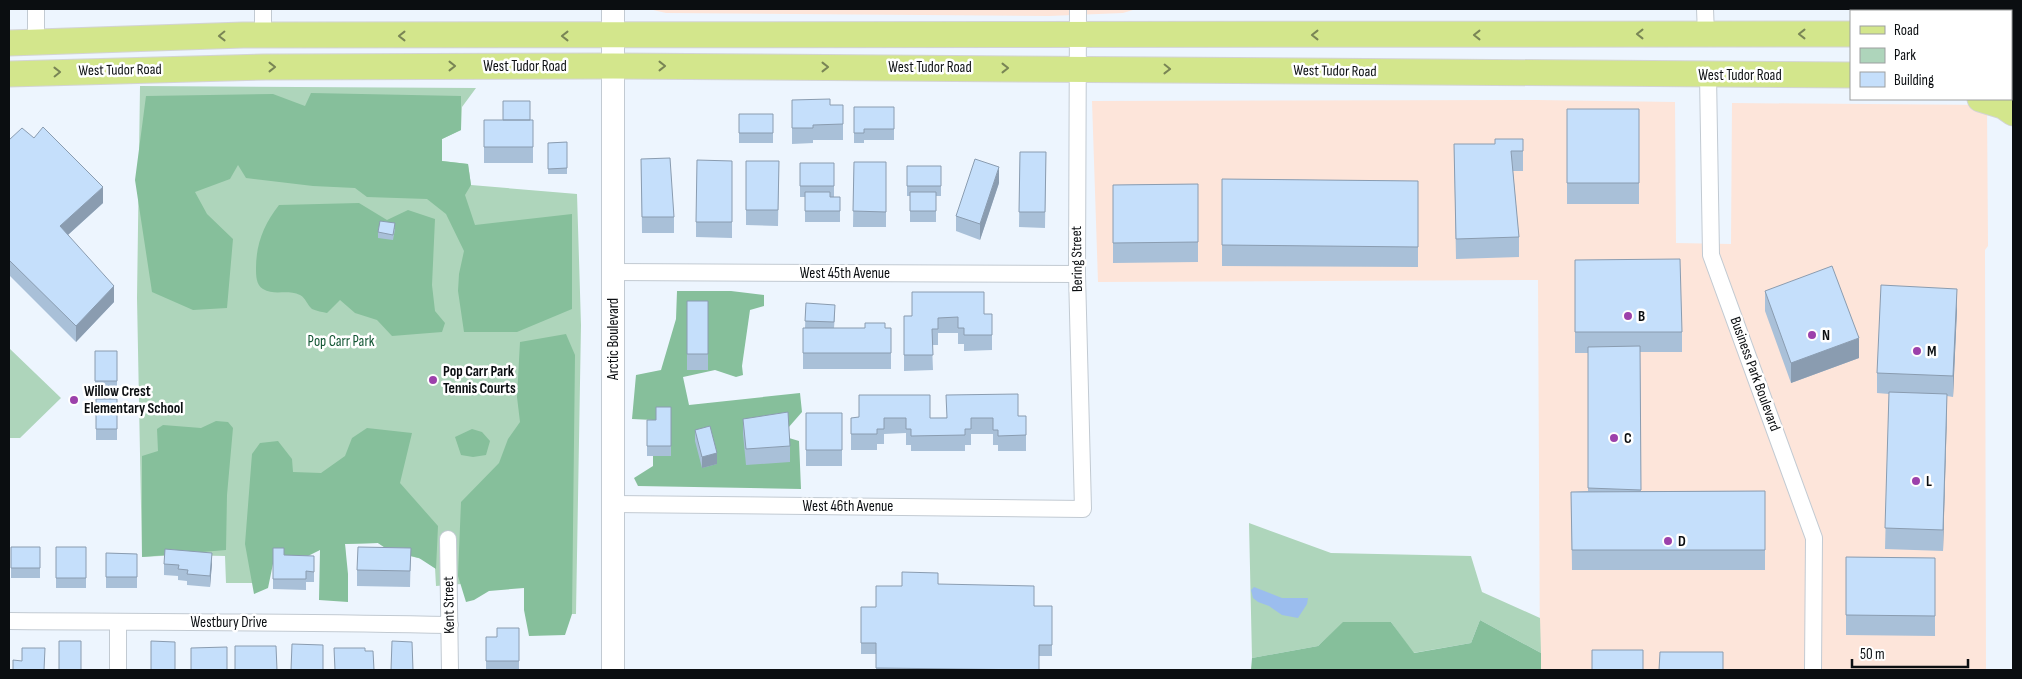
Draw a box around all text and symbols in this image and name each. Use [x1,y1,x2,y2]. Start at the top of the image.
legend [1850,10,2012,100]
text: Road [1894,21,1919,40]
one-way arrow [1635,29,1643,39]
one-way arrow [1798,29,1806,39]
one-way arrow [1310,30,1318,40]
one-way arrow [1473,30,1480,40]
one-way arrow [218,31,226,41]
one-way arrow [398,31,406,41]
one-way arrow [560,31,568,41]
text: Park [1894,46,1916,65]
street label: West Tudor Road [483,57,567,76]
street label: West Tudor Road [888,58,972,77]
street label: West Tudor Road [78,60,162,80]
one-way arrow [449,61,457,71]
one-way arrow [658,61,666,71]
street label: West Tudor Road [1293,61,1377,81]
one-way arrow [269,62,277,72]
one-way arrow [821,62,829,72]
one-way arrow [1001,63,1009,73]
one-way arrow [1164,64,1171,74]
street label: West Tudor Road [1698,66,1782,85]
one-way arrow [54,67,62,77]
text: Building [1894,71,1934,90]
street label: Bering Street [1067,225,1087,292]
street label: West 45th Avenue [800,264,890,283]
street label: Arctic Boulevard [604,298,623,381]
place label: B [1638,307,1645,326]
marker: B [1622,310,1634,322]
street label: Business Park Boulevard [1725,314,1785,434]
place label: N [1822,326,1830,345]
marker: N [1806,329,1818,341]
park label: Pop Carr Park [308,332,375,351]
place label: M [1927,342,1936,361]
marker: M [1911,345,1923,357]
place label: Pop Carr Park Tennis Courts [443,362,516,398]
marker: Pop Carr Park Tennis Courts [427,374,439,386]
place label: Willow Crest Elementary School [84,382,183,418]
marker: Willow Crest Elementary School [68,394,80,406]
place label: C [1624,429,1632,448]
marker: C [1608,432,1620,444]
place label: L [1926,472,1932,491]
marker: L [1910,475,1922,487]
street label: West 46th Avenue [803,497,893,516]
place label: D [1678,532,1686,551]
marker: D [1662,535,1674,547]
street label: Kent Street [439,576,459,634]
street label: Westbury Drive [191,613,267,632]
scale bar [1852,636,1968,668]
text: 50 m [1860,645,1885,664]

